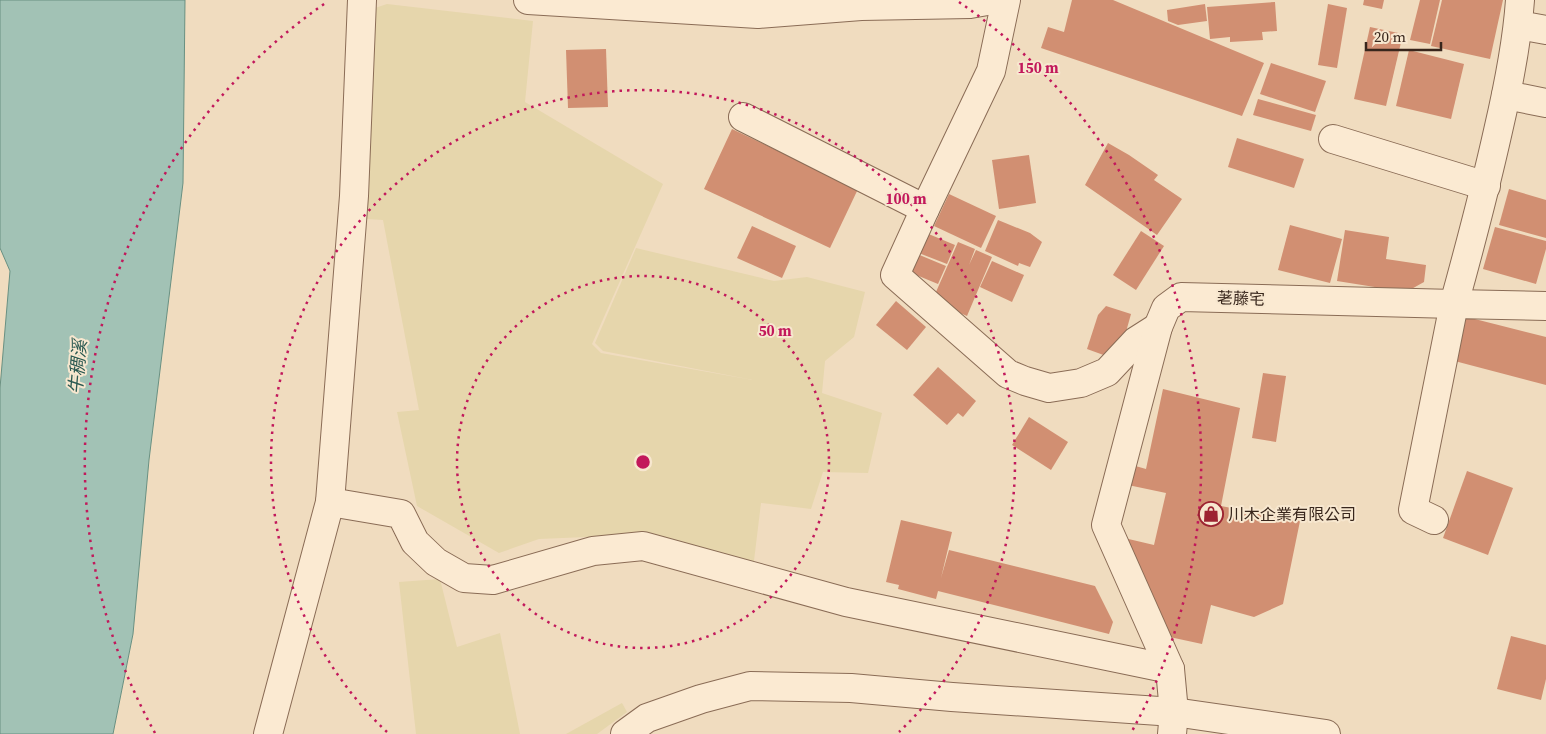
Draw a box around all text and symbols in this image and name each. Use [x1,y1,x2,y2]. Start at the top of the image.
scale bar [1366,20,1441,52]
text: 20 m [1374,26,1406,47]
text: 150 m [1017,57,1059,78]
text: 100 m [885,188,927,209]
street label: 荖藤宅 [1217,286,1265,310]
text: 50 m [758,320,792,341]
water label: 牛稠溪 [63,336,93,395]
centre of rings [634,453,652,471]
shop icon: 川木企業有限公司 [1198,501,1224,527]
place label: 川木企業有限公司 [1228,503,1356,525]

